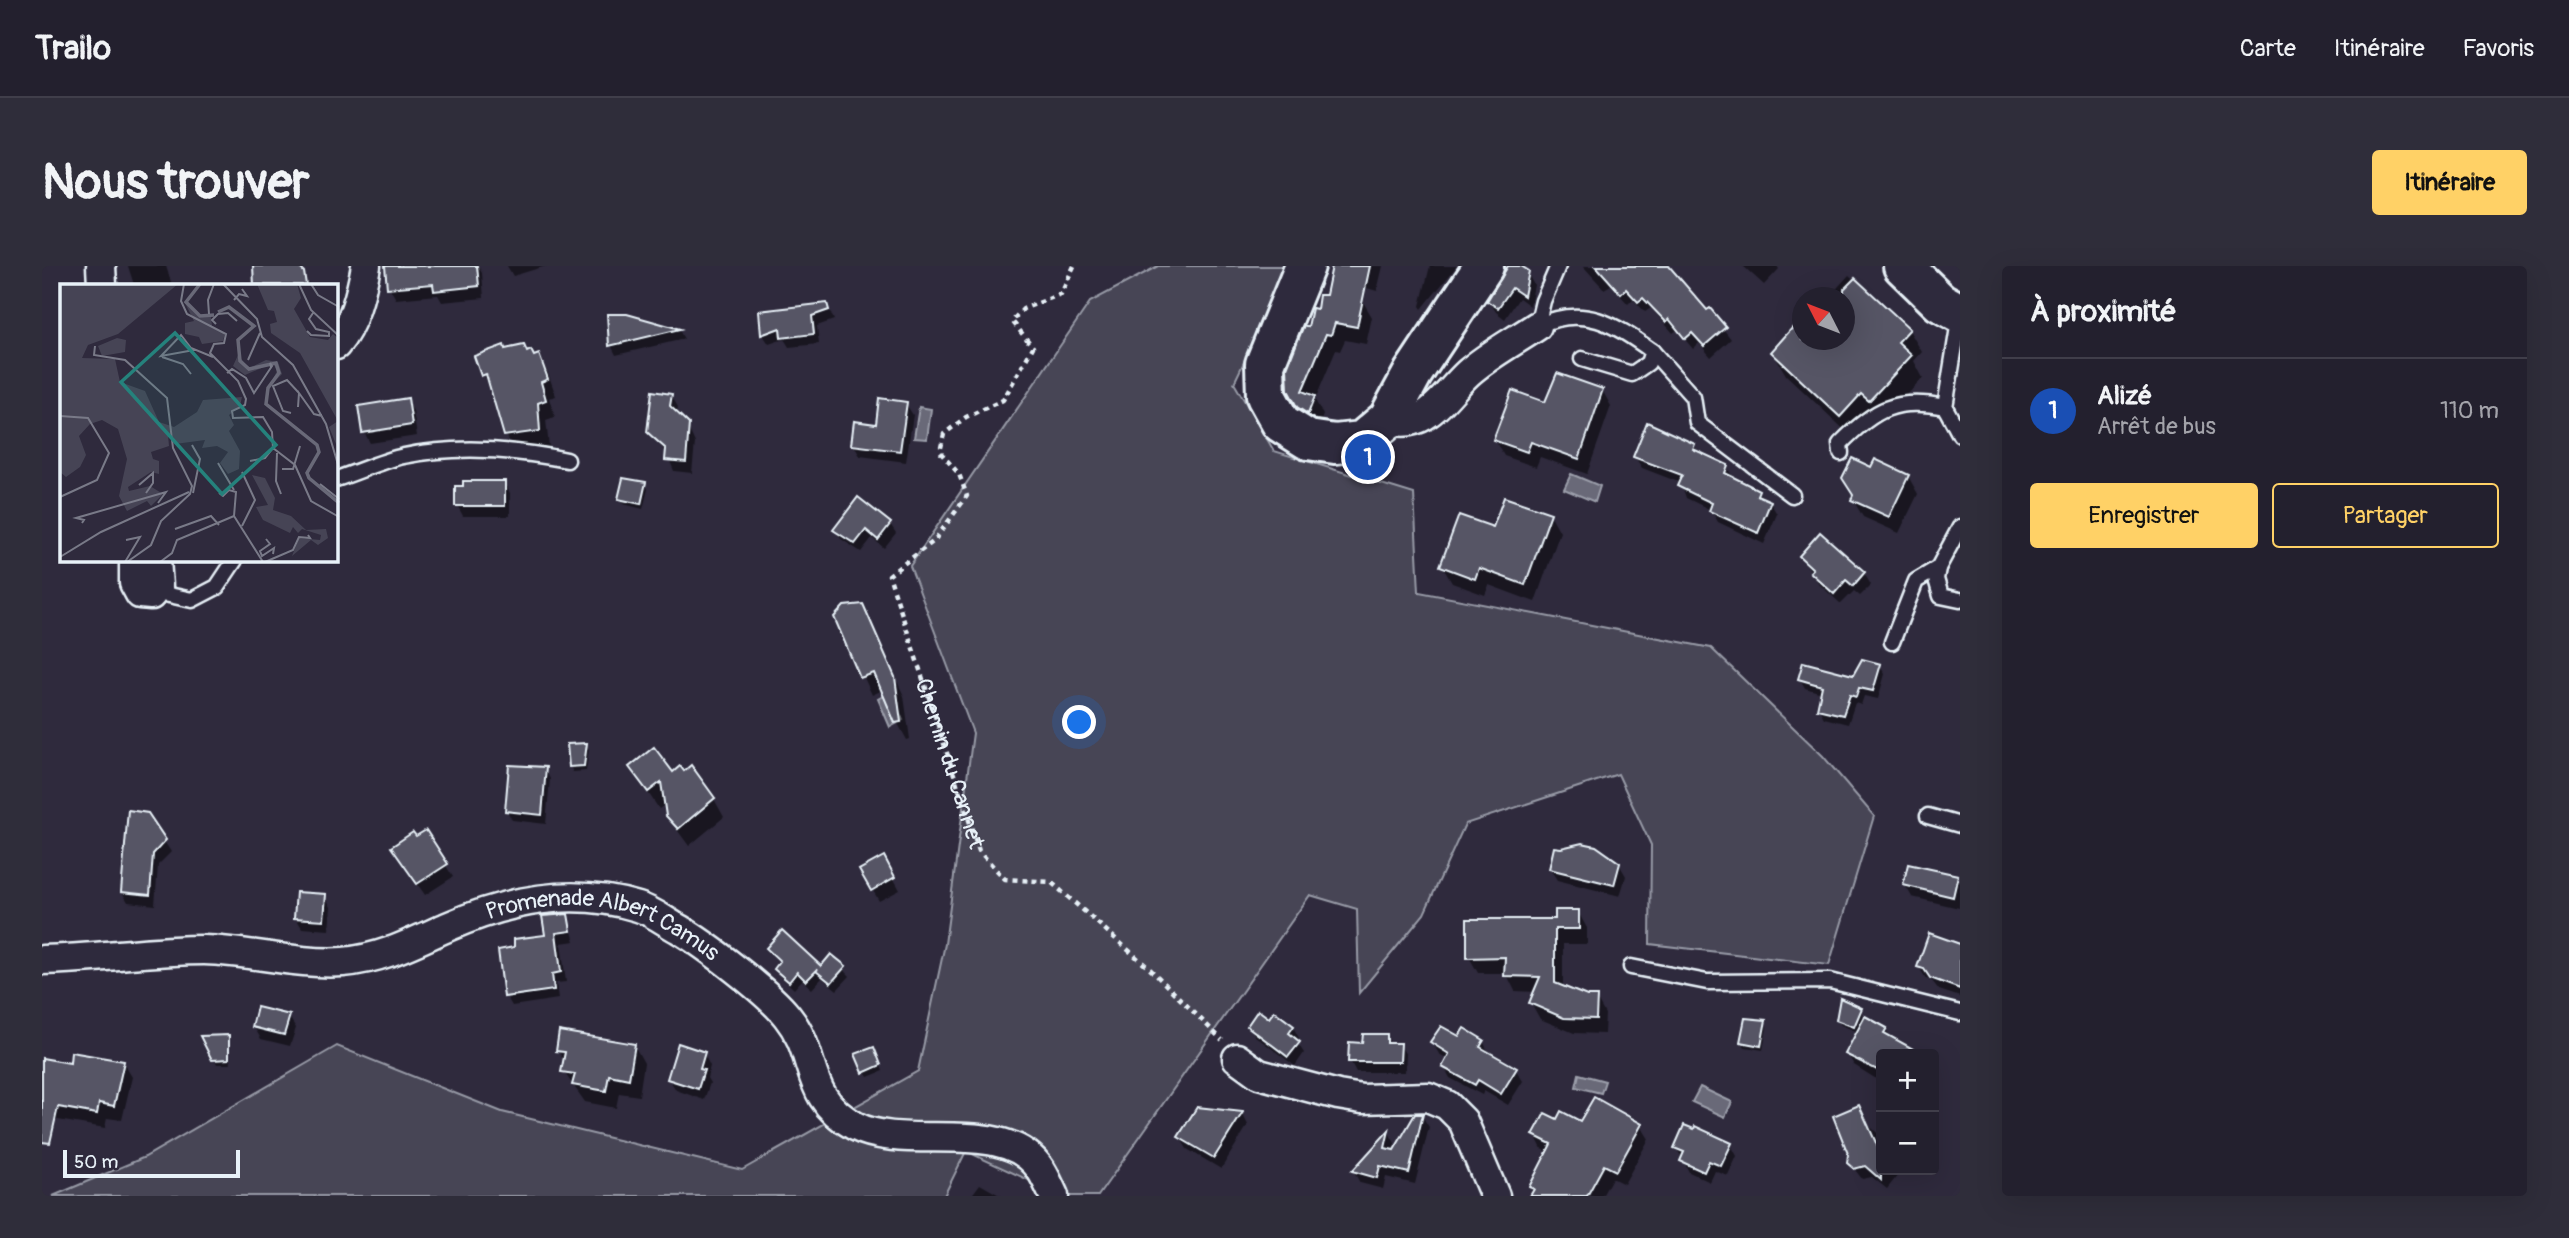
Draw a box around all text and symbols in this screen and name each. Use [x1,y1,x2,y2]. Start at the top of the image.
text: Trailo [35,28,111,69]
text: Carte [2240,34,2296,63]
text: Itinéraire [2334,34,2425,63]
text: Favoris [2463,34,2534,63]
button: Itinéraire [2372,150,2527,215]
text: Nous trouver [42,152,310,213]
inset map [60,284,338,562]
north arrow [1792,287,1855,350]
text: À proximité [2030,293,2176,330]
text: Alizé [2097,380,2152,412]
text: 1 [2049,396,2058,425]
text: 110 m [2440,396,2499,425]
text: Arrêt de bus [2097,412,2216,441]
pin: 1 [1345,431,1391,483]
button: Enregistrer [2030,483,2258,548]
button: Partager [2272,483,2499,548]
street label: Chemin du Cannet [909,675,991,853]
your location [1062,705,1096,739]
street label: Promenade Albert Camus [482,883,725,967]
map controls [1876,1049,1939,1175]
button: + [1876,1049,1939,1112]
button: − [1876,1112,1939,1175]
scale bar [63,1147,240,1179]
text: 50 m [74,1150,118,1174]

